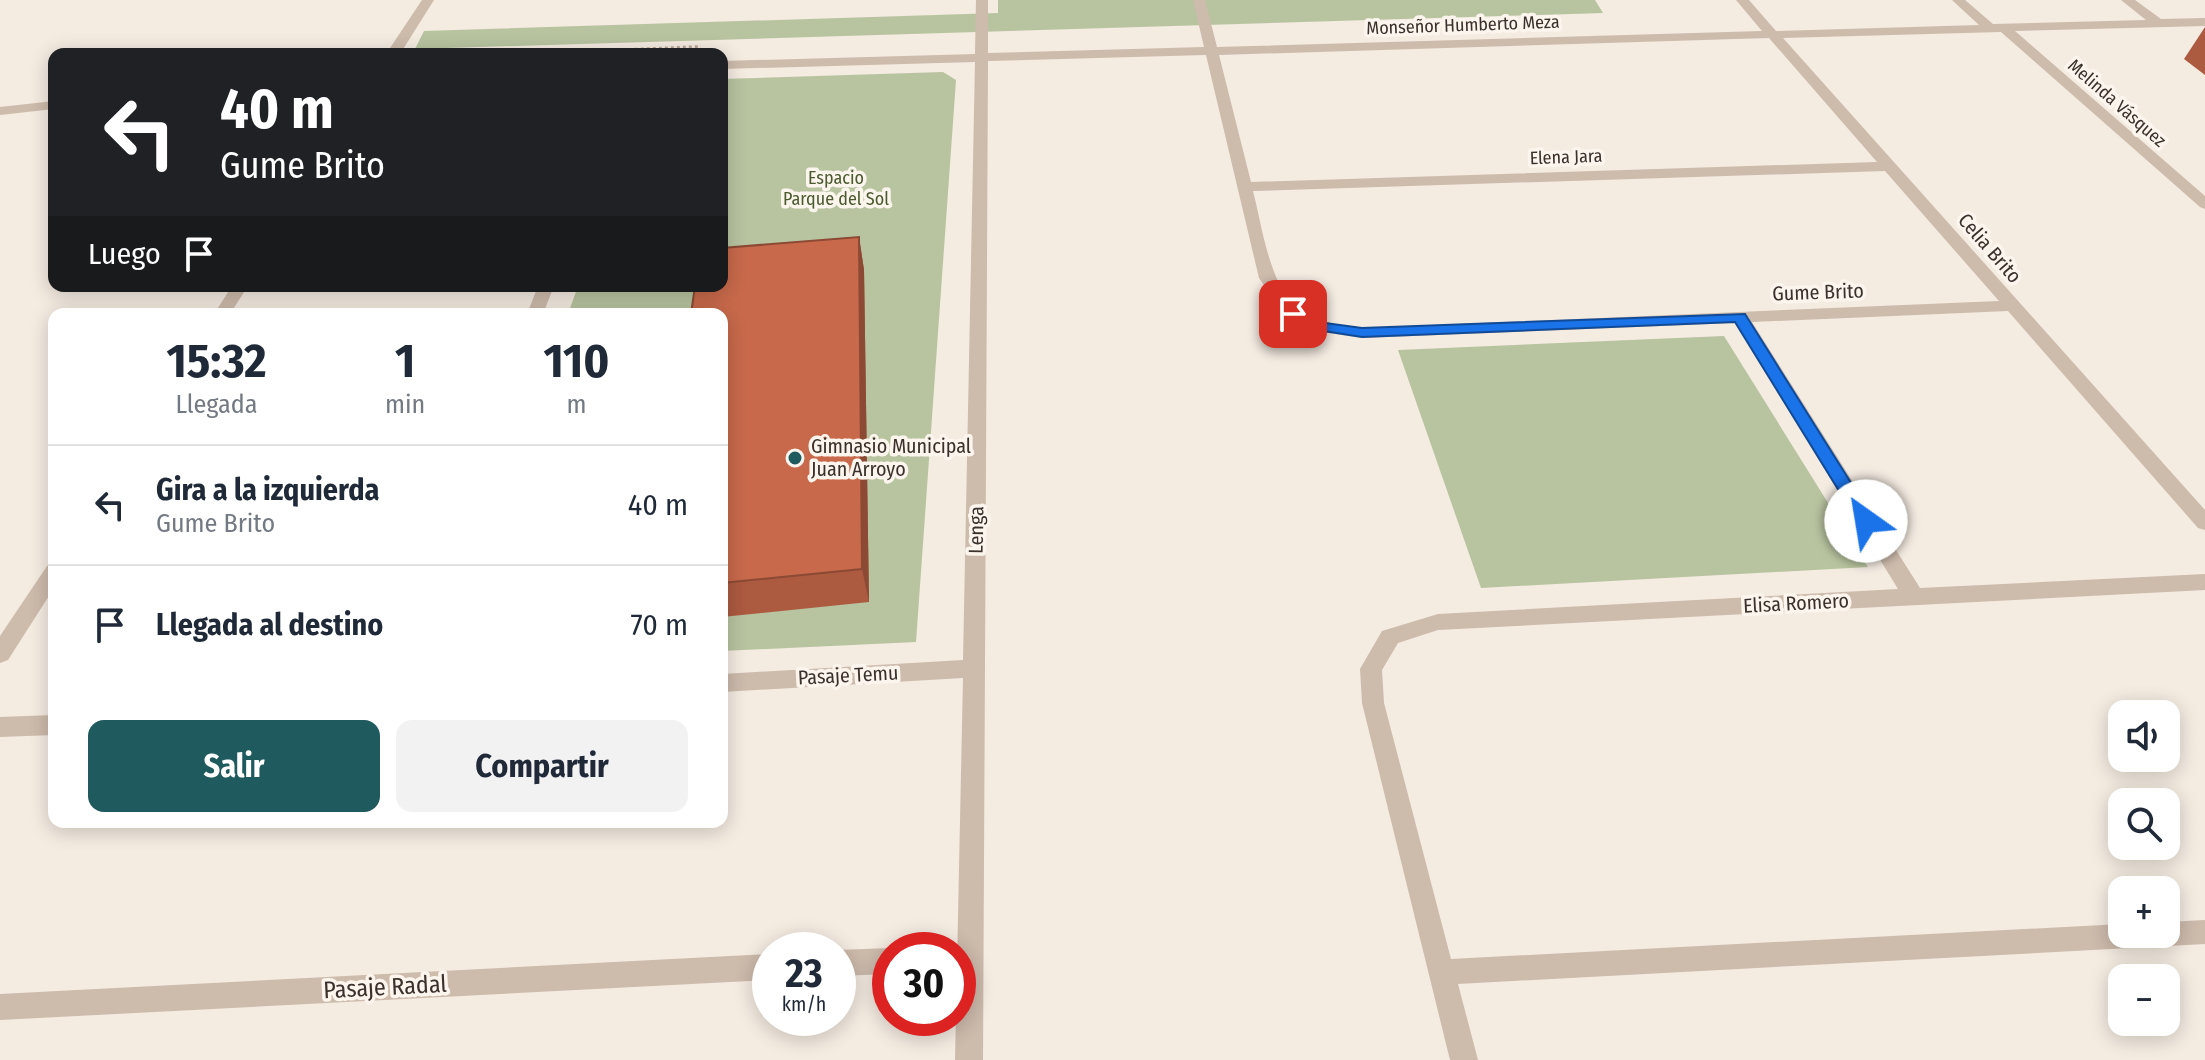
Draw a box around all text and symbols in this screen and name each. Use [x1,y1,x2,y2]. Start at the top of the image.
street label: Monseñor Humberto Meza [1366,11,1560,39]
street label: Melinda Vásquez [2063,54,2171,152]
text: 40 m [220,76,334,143]
icon: left [88,80,192,184]
text: Gume Brito [220,144,385,188]
street label: Elena Jara [1529,145,1603,169]
park label: Espacio Parque del Sol [783,167,889,210]
street label: Celia Brito [1953,208,2027,288]
icon: arrive [177,232,221,276]
text: Luego [88,236,161,272]
street label: Gume Brito [1772,278,1864,306]
pin [1259,280,1327,348]
icon: arrive [1271,292,1315,336]
text: 15:32 [166,332,267,390]
text: 1 [395,332,415,390]
text: 110 [544,332,610,390]
text: Llegada [176,389,257,420]
text: min [385,389,425,420]
text: m [567,389,587,420]
place label: Gimnasio Municipal Juan Arroyo [811,434,971,481]
marker: Gimnasio Municipal Juan Arroyo [786,449,804,467]
text: Gira a la izquierda [156,472,379,508]
position arrow [1824,479,1908,563]
icon: left [88,483,132,527]
text: 40 m [628,487,688,523]
street label: Lenga [964,506,988,554]
text: Gume Brito [156,508,275,539]
street label: Elisa Romero [1743,588,1849,618]
icon: arrive [88,603,132,647]
text: Llegada al destino [156,607,383,643]
text: 70 m [630,607,688,643]
street label: Pasaje Temu [797,660,899,690]
map controls [2108,700,2180,1036]
button: sound [2108,700,2180,772]
button: Salir [88,720,380,812]
button: Compartir [396,720,688,812]
button: search [2108,788,2180,860]
button: + [2108,876,2180,948]
speed limit sign: 30 [872,932,976,1036]
text: 23 [785,950,823,998]
button: − [2108,964,2180,1036]
street label: Pasaje Radal [323,970,447,1004]
text: km/h [782,992,826,1016]

